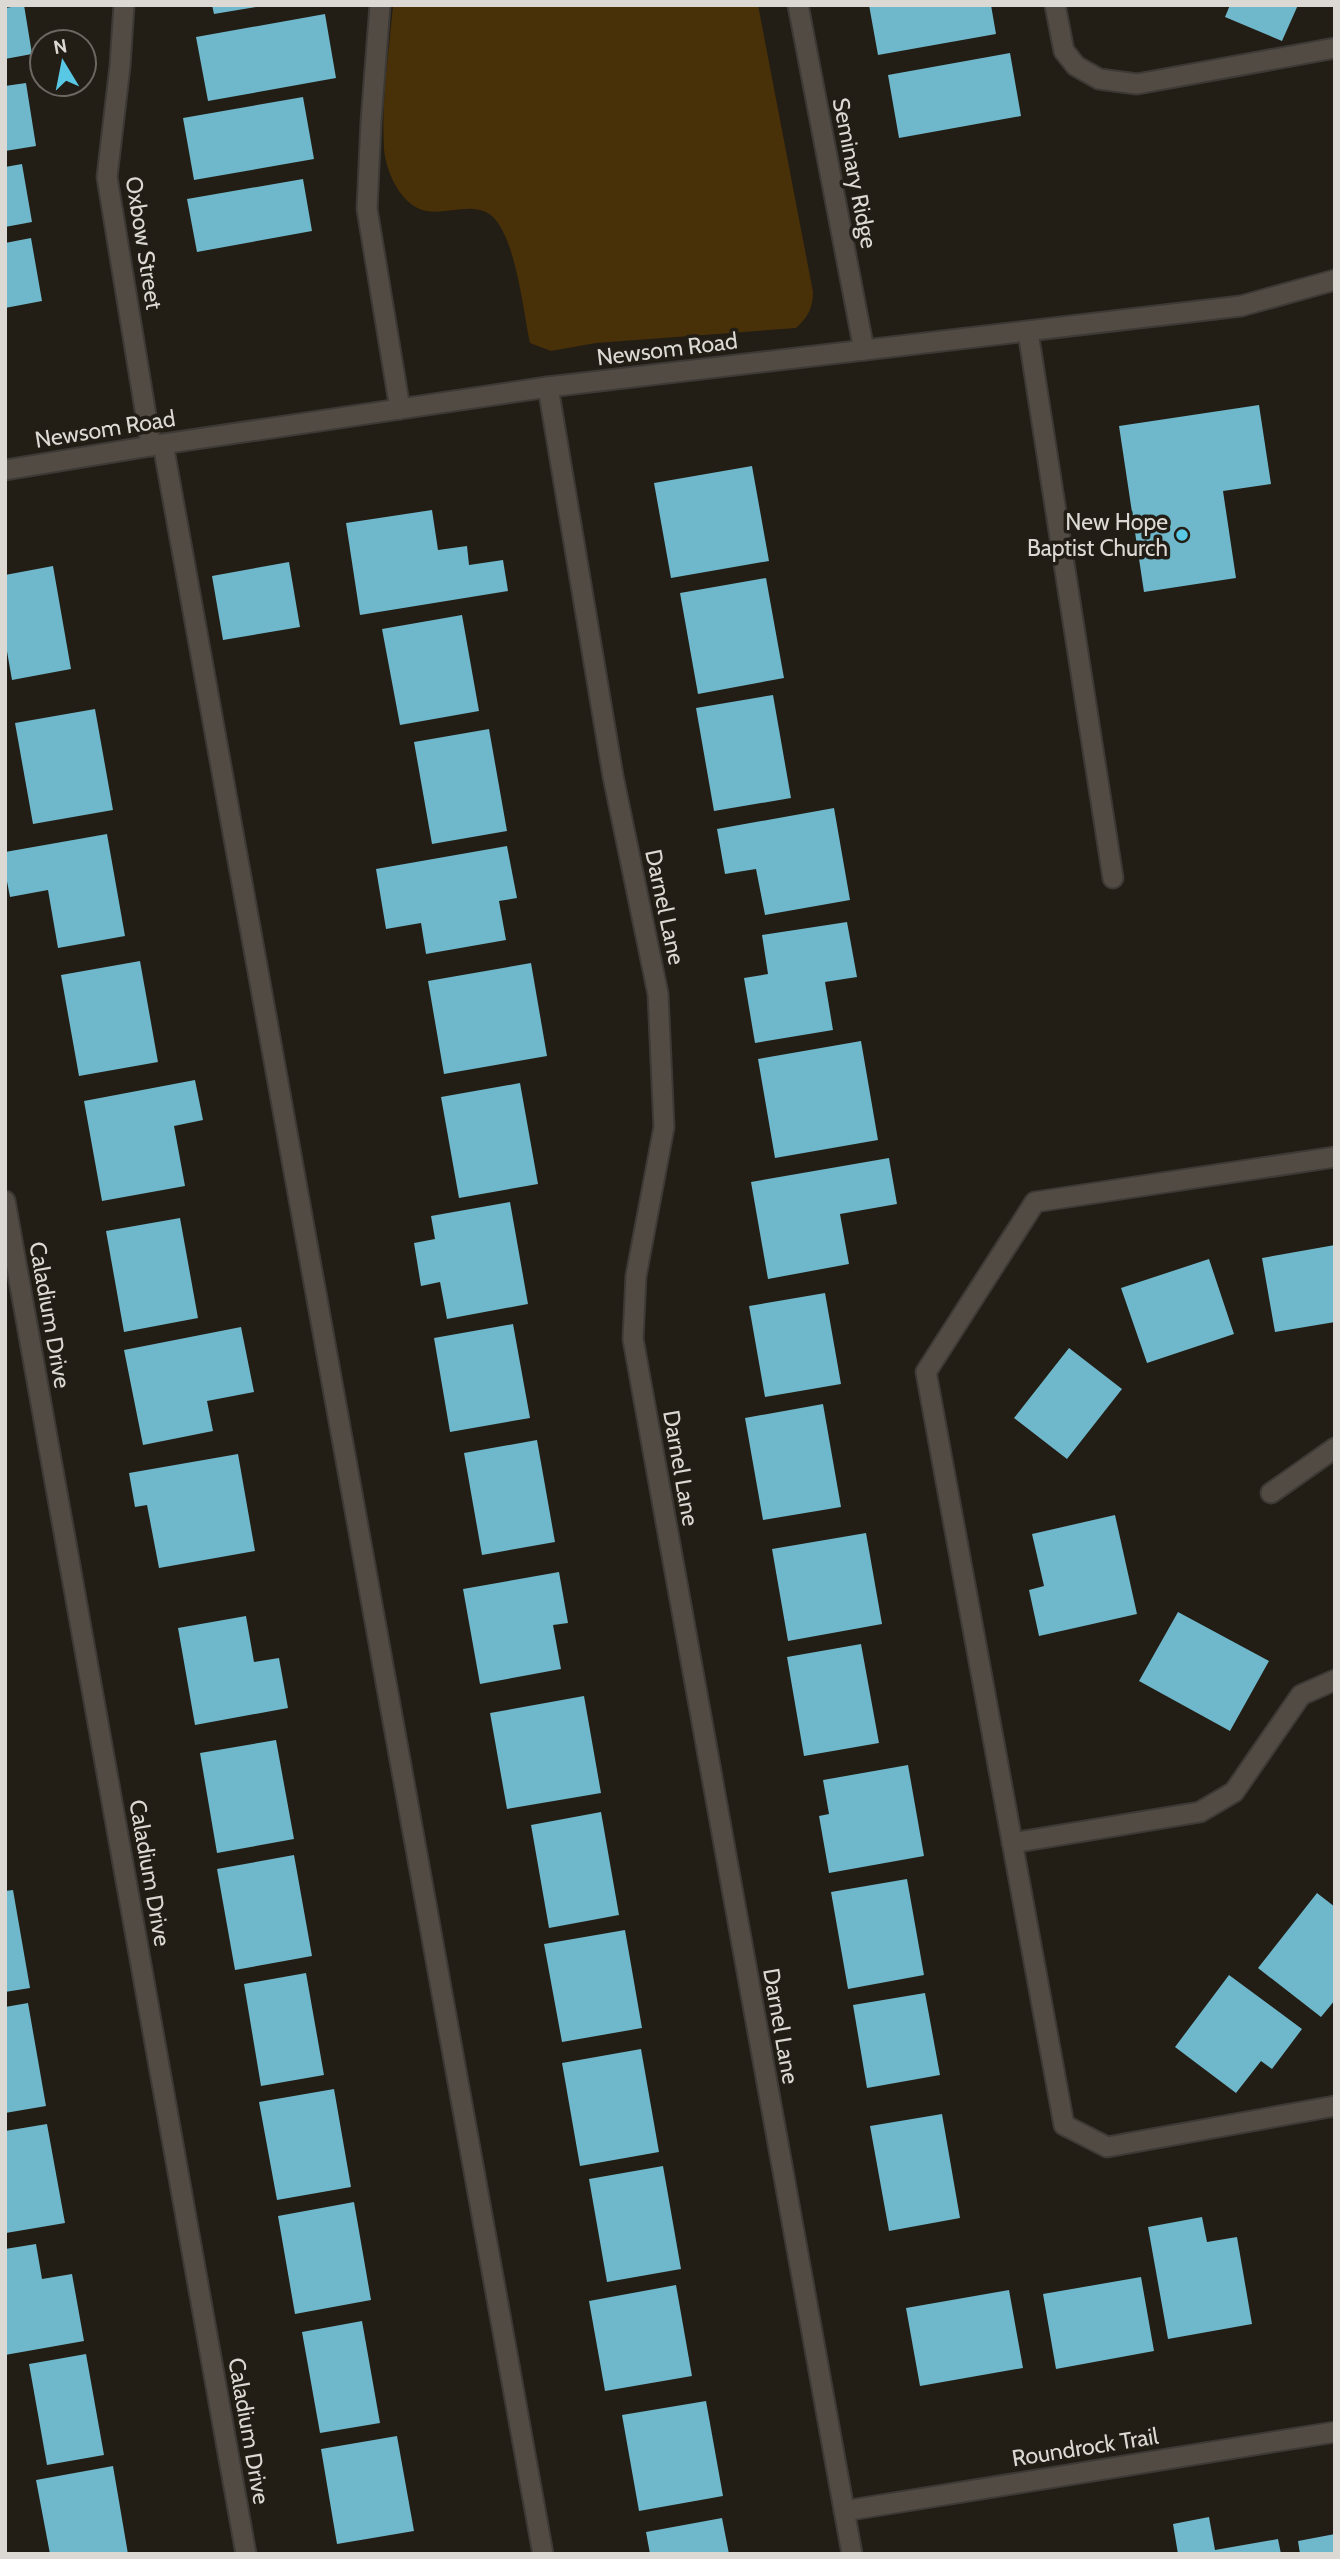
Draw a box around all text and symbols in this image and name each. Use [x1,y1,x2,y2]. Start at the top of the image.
north arrow [28,28,98,98]
text: N [52,34,69,59]
street label: Seminary Ridge [827,95,883,251]
street label: Oxbow Street [120,174,168,312]
street label: Newsom Road [595,326,739,372]
street label: Newsom Road [33,404,177,454]
place label: New Hope Baptist Church [1027,508,1168,562]
marker: New Hope Baptist Church [1174,527,1190,543]
street label: Darnel Lane [639,847,691,967]
street label: Caladium Drive [23,1240,77,1391]
street label: Darnel Lane [657,1408,705,1528]
street label: Caladium Drive [123,1798,177,1949]
street label: Darnel Lane [757,1966,805,2086]
street label: Caladium Drive [222,2356,276,2507]
street label: Roundrock Trail [1010,2422,1161,2472]

